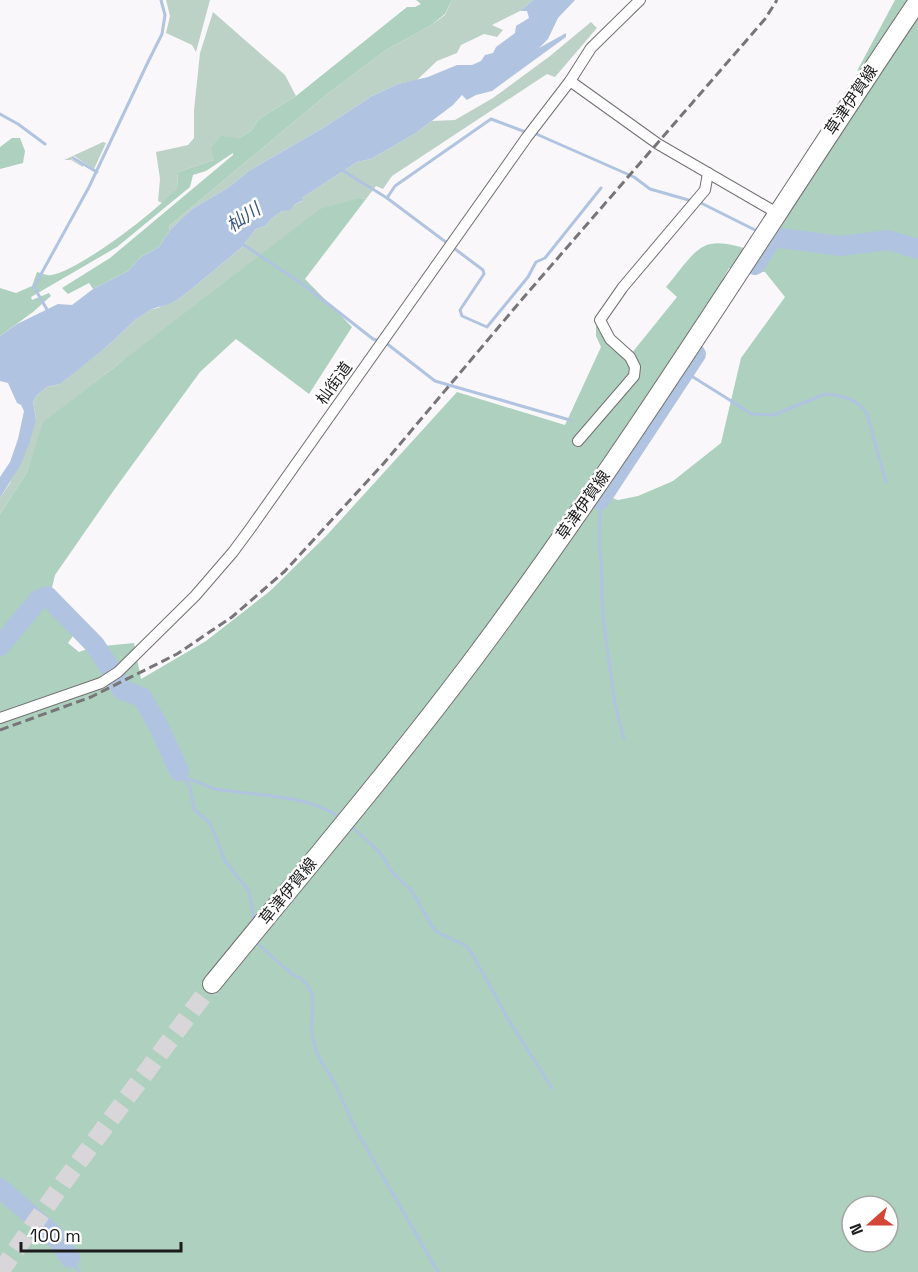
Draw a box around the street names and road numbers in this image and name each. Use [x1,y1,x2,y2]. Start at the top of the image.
street label: 草津伊賀線 [820,61,882,139]
street label: 杣街道 [311,357,357,409]
street label: 草津伊賀線 [551,466,615,544]
street label: 草津伊賀線 [255,853,321,929]

